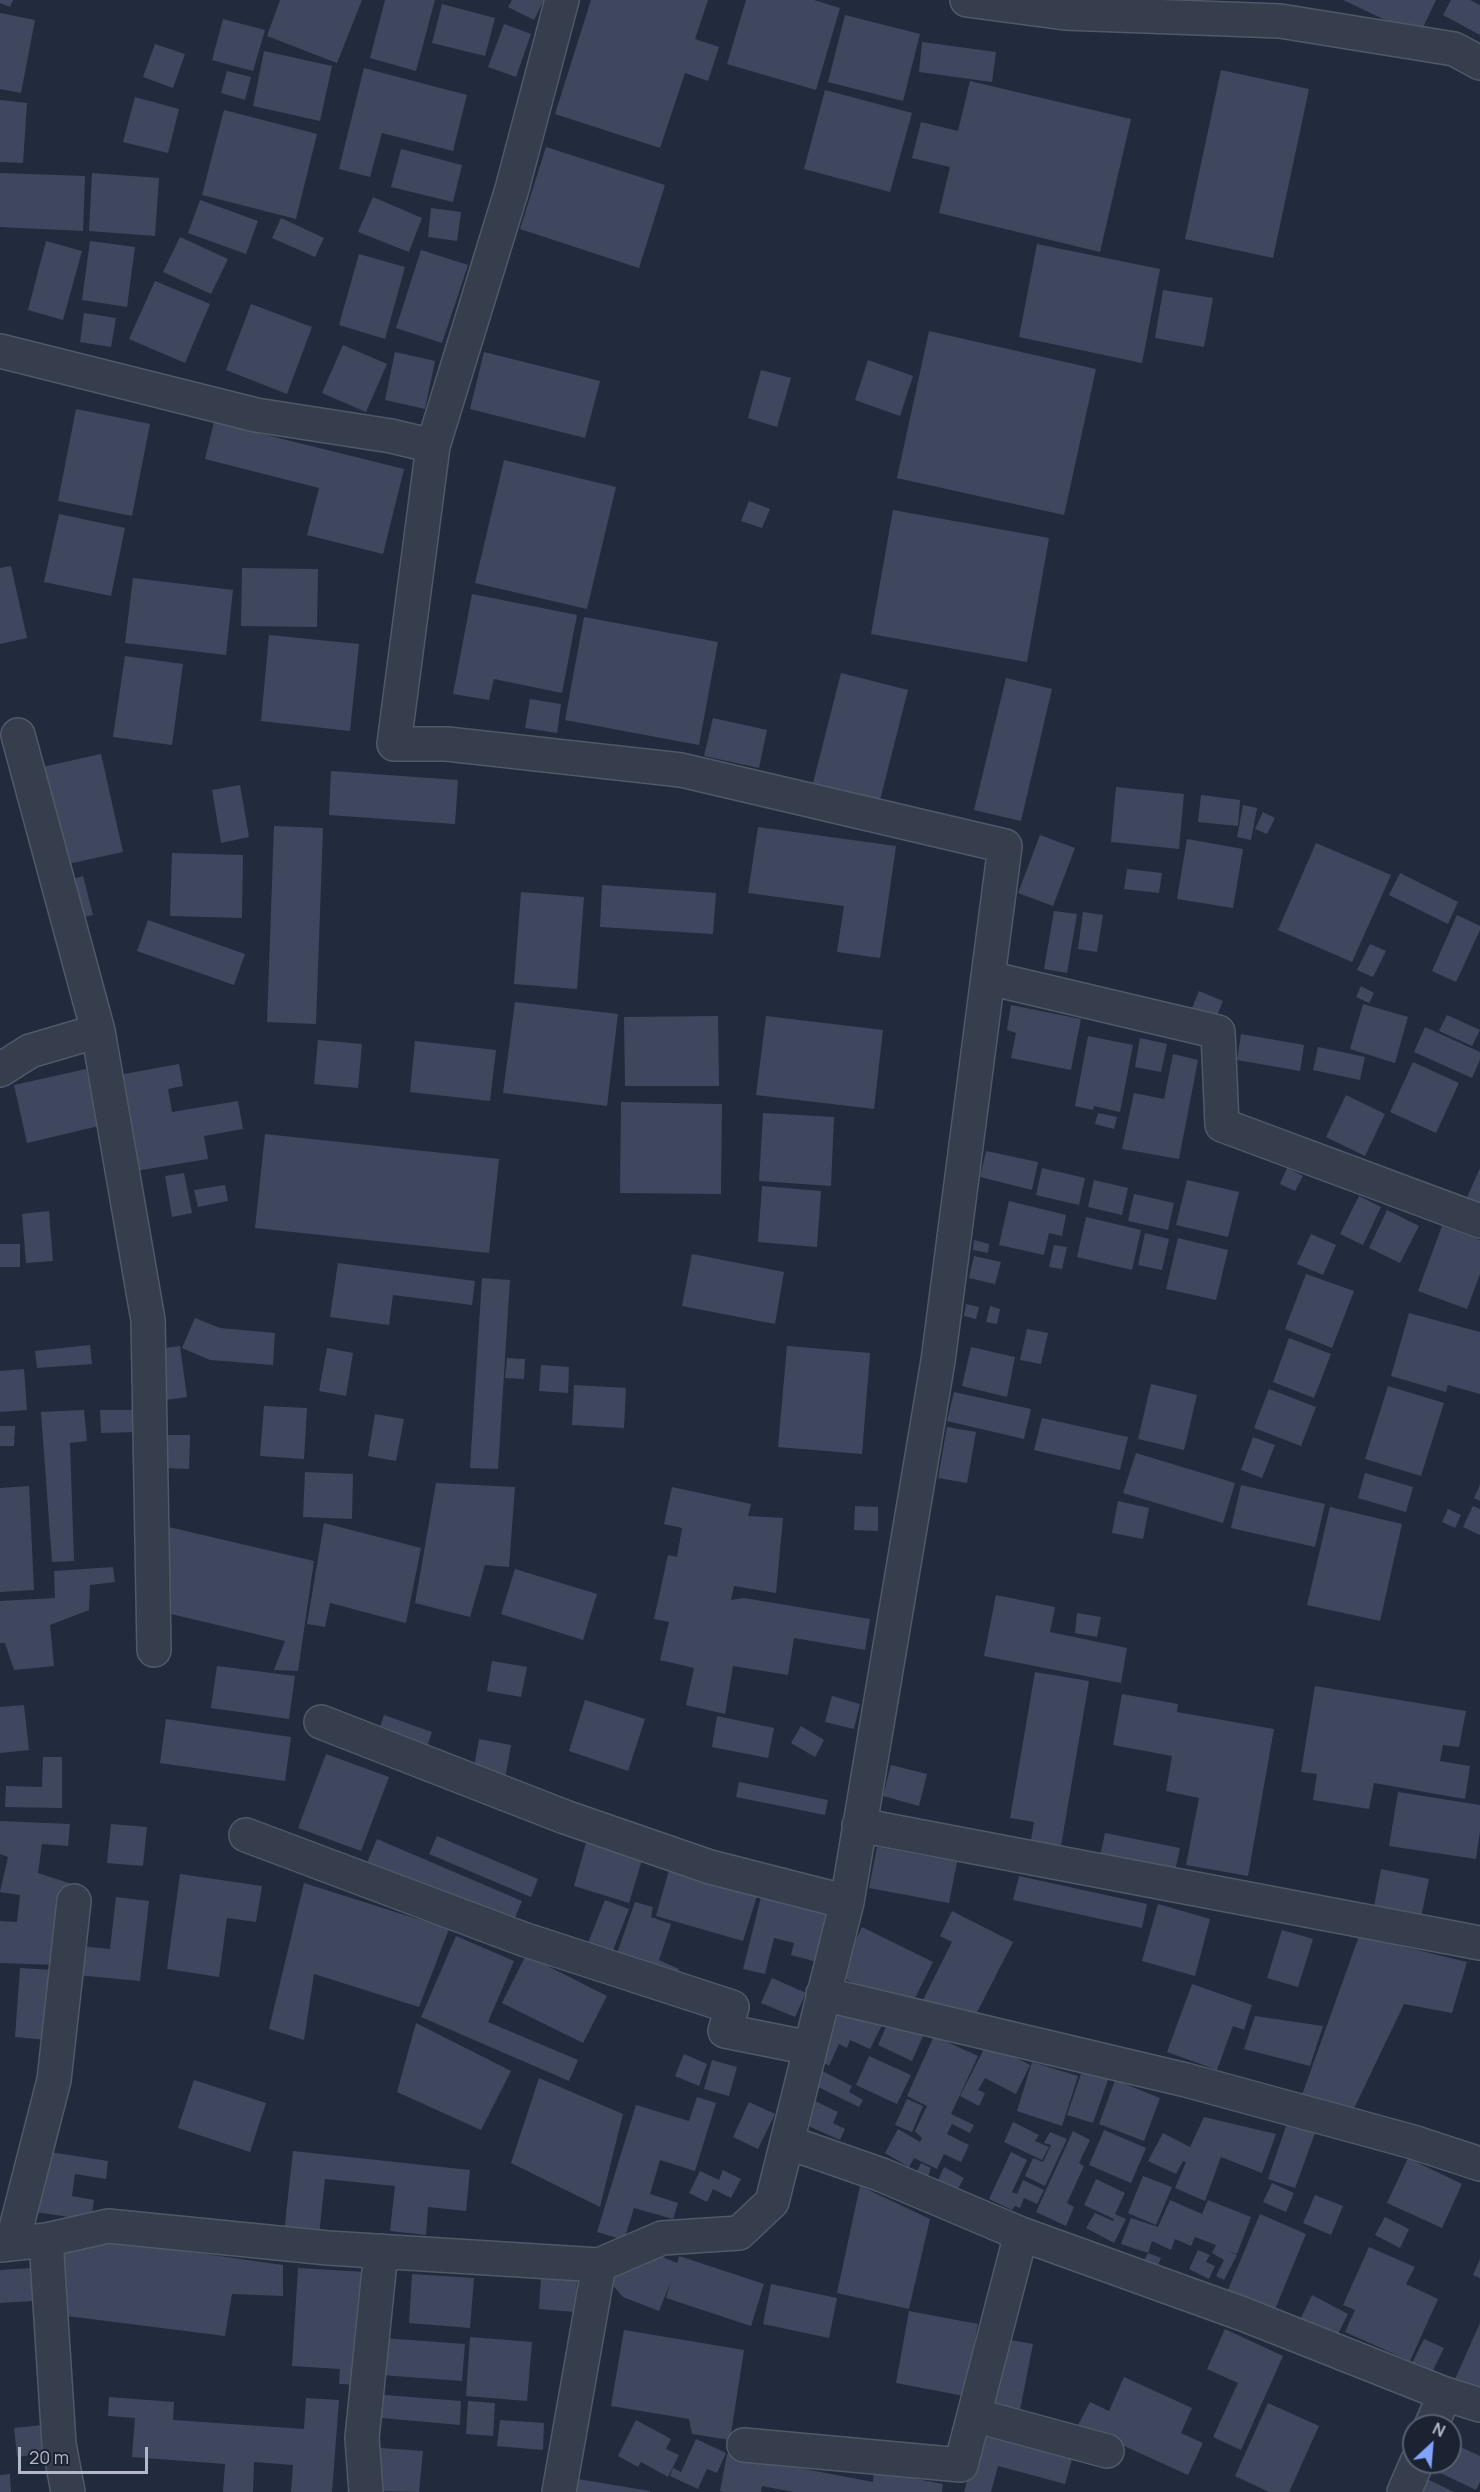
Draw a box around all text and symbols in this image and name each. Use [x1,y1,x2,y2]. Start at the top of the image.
north arrow [1402,2414,1462,2474]
text: N [1429,2417,1449,2442]
scale bar [21,2435,152,2473]
text: 20 m [29,2445,69,2469]

